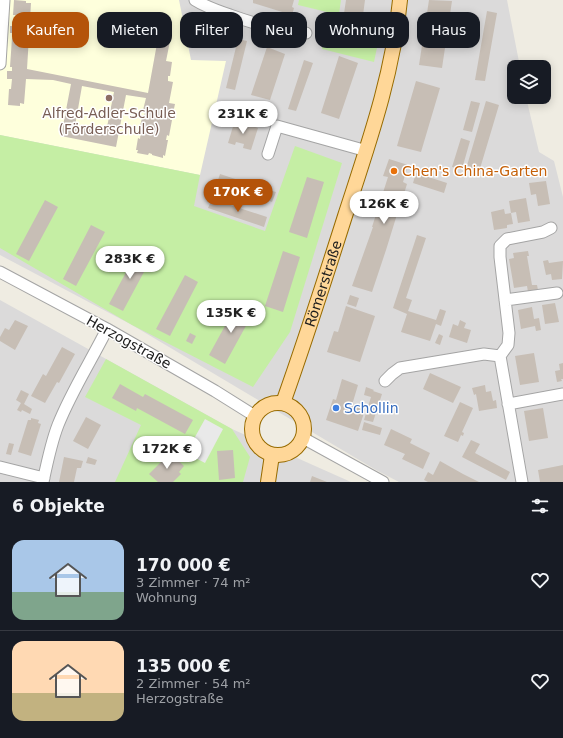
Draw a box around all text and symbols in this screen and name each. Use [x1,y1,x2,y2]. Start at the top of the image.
chip: Kaufen [12,12,89,48]
chip: Mieten [97,12,172,48]
chip: Filter [180,12,243,48]
chip: Neu [251,12,307,48]
chip: Wohnung [315,12,409,48]
chip: Haus [417,12,480,48]
map controls [507,60,551,104]
button: layers [507,60,551,104]
marker: Alfred-Adler-Schule (Förderschule) [104,93,114,103]
pin: 231K € [210,101,276,135]
place label: Alfred-Adler-Schule (Förderschule) [42,105,176,137]
text: 231K € [218,106,268,121]
place label: Chen's China-Garten [402,163,547,179]
marker: Chen's China-Garten [389,166,399,176]
pin: 170K € [205,179,271,213]
text: 170K € [213,184,263,199]
pin: 126K € [351,191,417,225]
text: 126K € [359,196,409,211]
street label: Römerstraße [302,238,345,329]
pin: 283K € [97,246,163,280]
text: 283K € [105,251,155,266]
pin: 135K € [198,300,264,334]
text: 135K € [206,305,256,320]
street label: Herzogstraße [84,312,174,372]
place label: Schollin [344,400,399,416]
marker: Schollin [331,403,341,413]
pin: 172K € [134,436,200,470]
text: 172K € [142,441,192,456]
icon: filters [529,495,551,517]
text: 6 Objekte [12,496,105,516]
text: 170 000 € [136,555,231,575]
icon: home [44,556,92,604]
icon: heart [529,569,551,591]
text: 3 Zimmer · 74 m² [136,575,251,590]
text: Wohnung [136,590,197,605]
text: 135 000 € [136,656,231,676]
icon: home [44,657,92,705]
icon: heart [529,670,551,692]
text: 2 Zimmer · 54 m² [136,676,251,691]
text: Herzogstraße [136,691,224,706]

